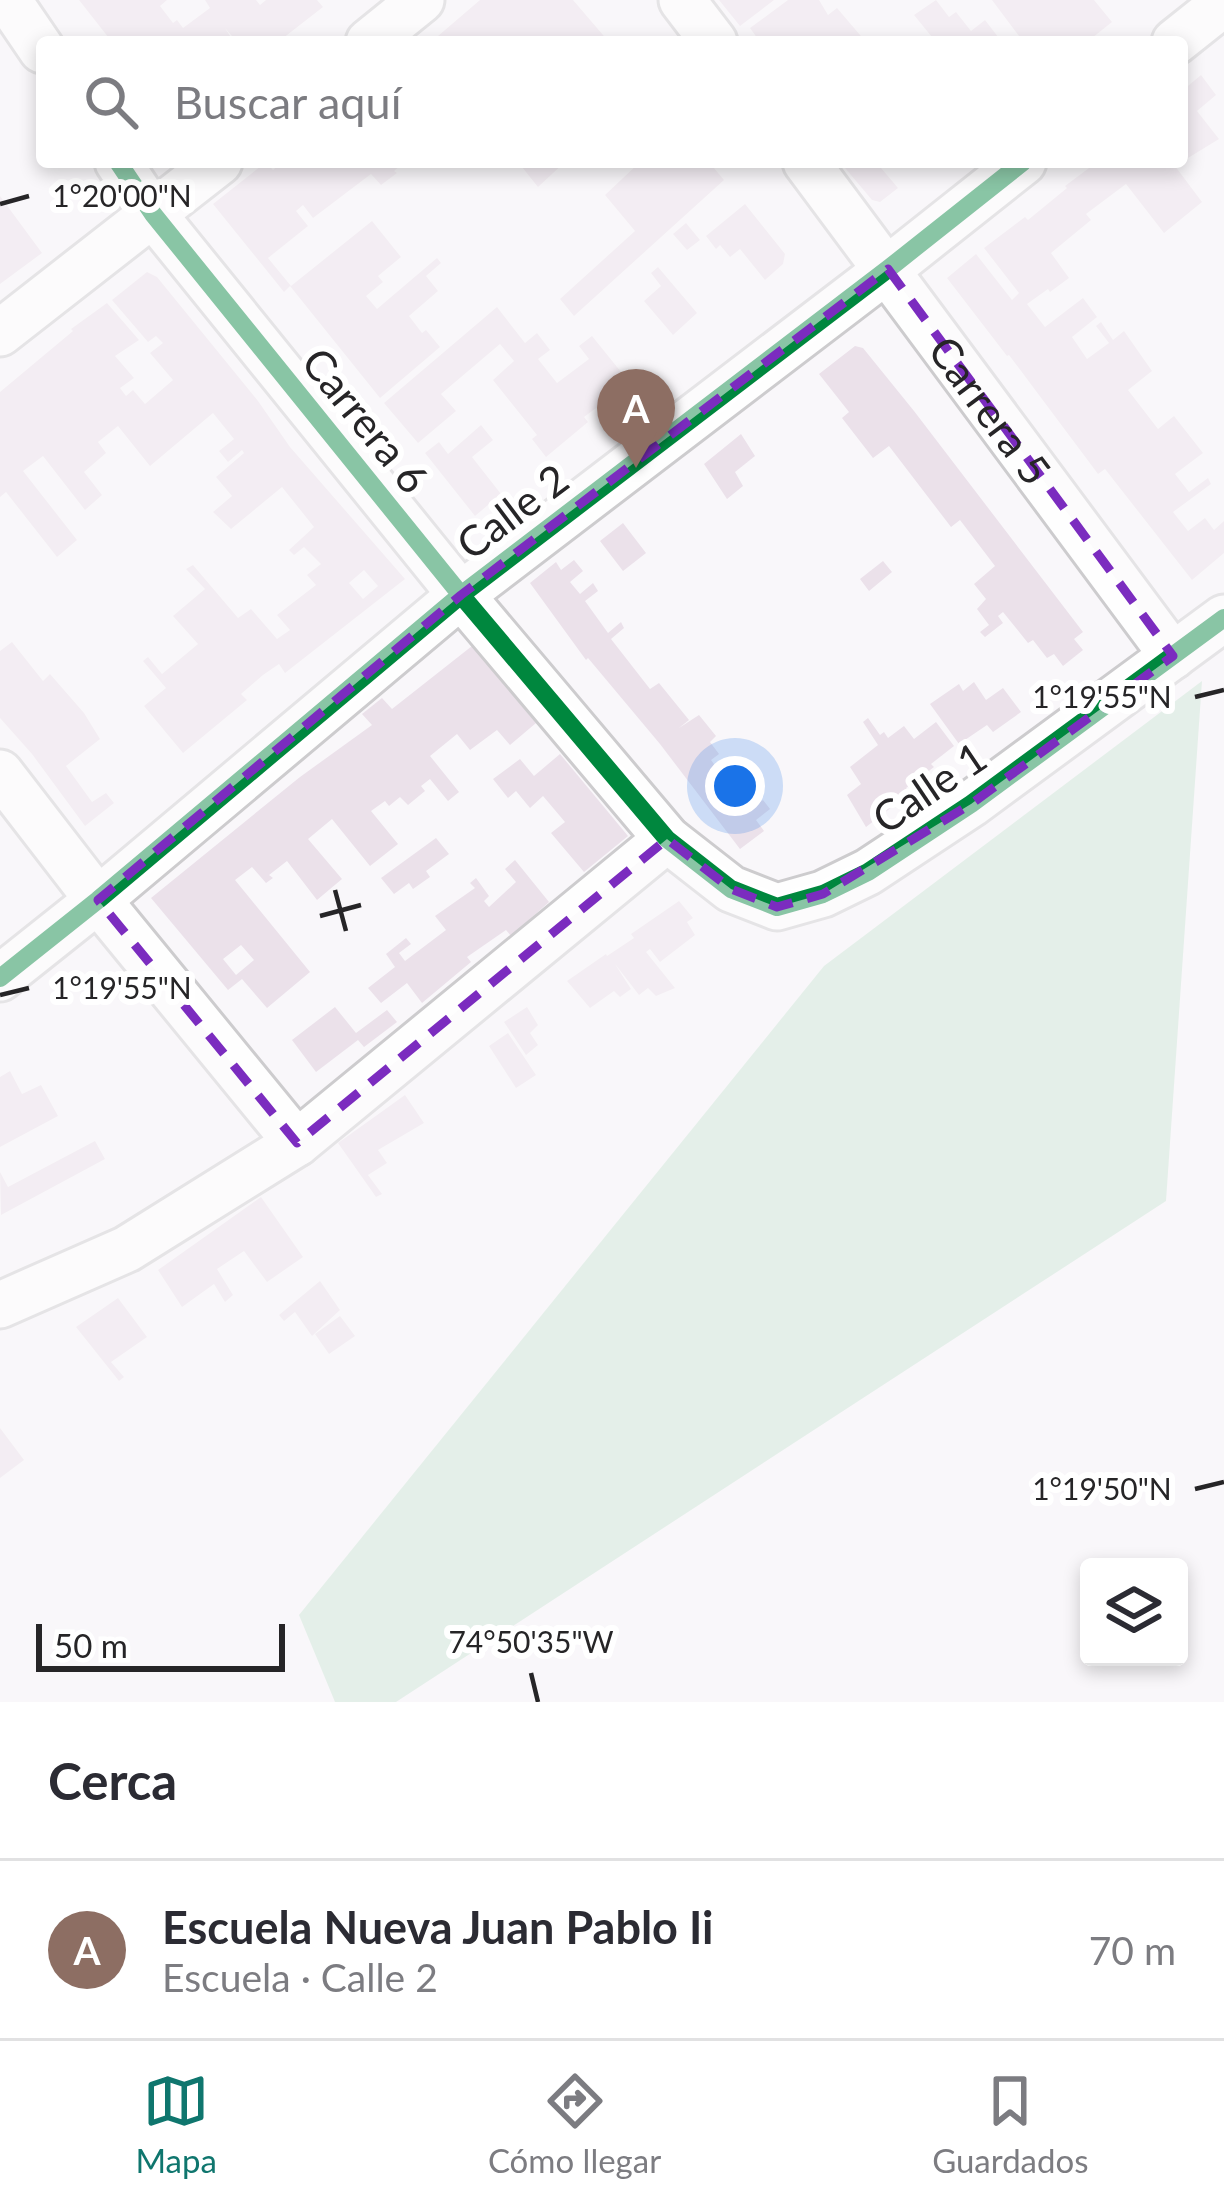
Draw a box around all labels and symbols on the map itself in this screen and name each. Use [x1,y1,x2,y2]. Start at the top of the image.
text: 1°20'00"N [52,177,192,213]
street label: Carrera 5 [919,326,1062,494]
street label: Carrera 6 [293,338,439,502]
pin: A [597,369,675,468]
street label: Calle 2 [447,453,577,569]
text: 1°19'55"N [1032,678,1172,714]
street label: Calle 1 [863,731,995,843]
your location [705,756,765,816]
text: 1°19'55"N [52,969,192,1005]
text: 1°19'50"N [1032,1470,1172,1506]
scale bar [36,1618,285,1671]
text: 74°50'35"W [448,1623,614,1659]

